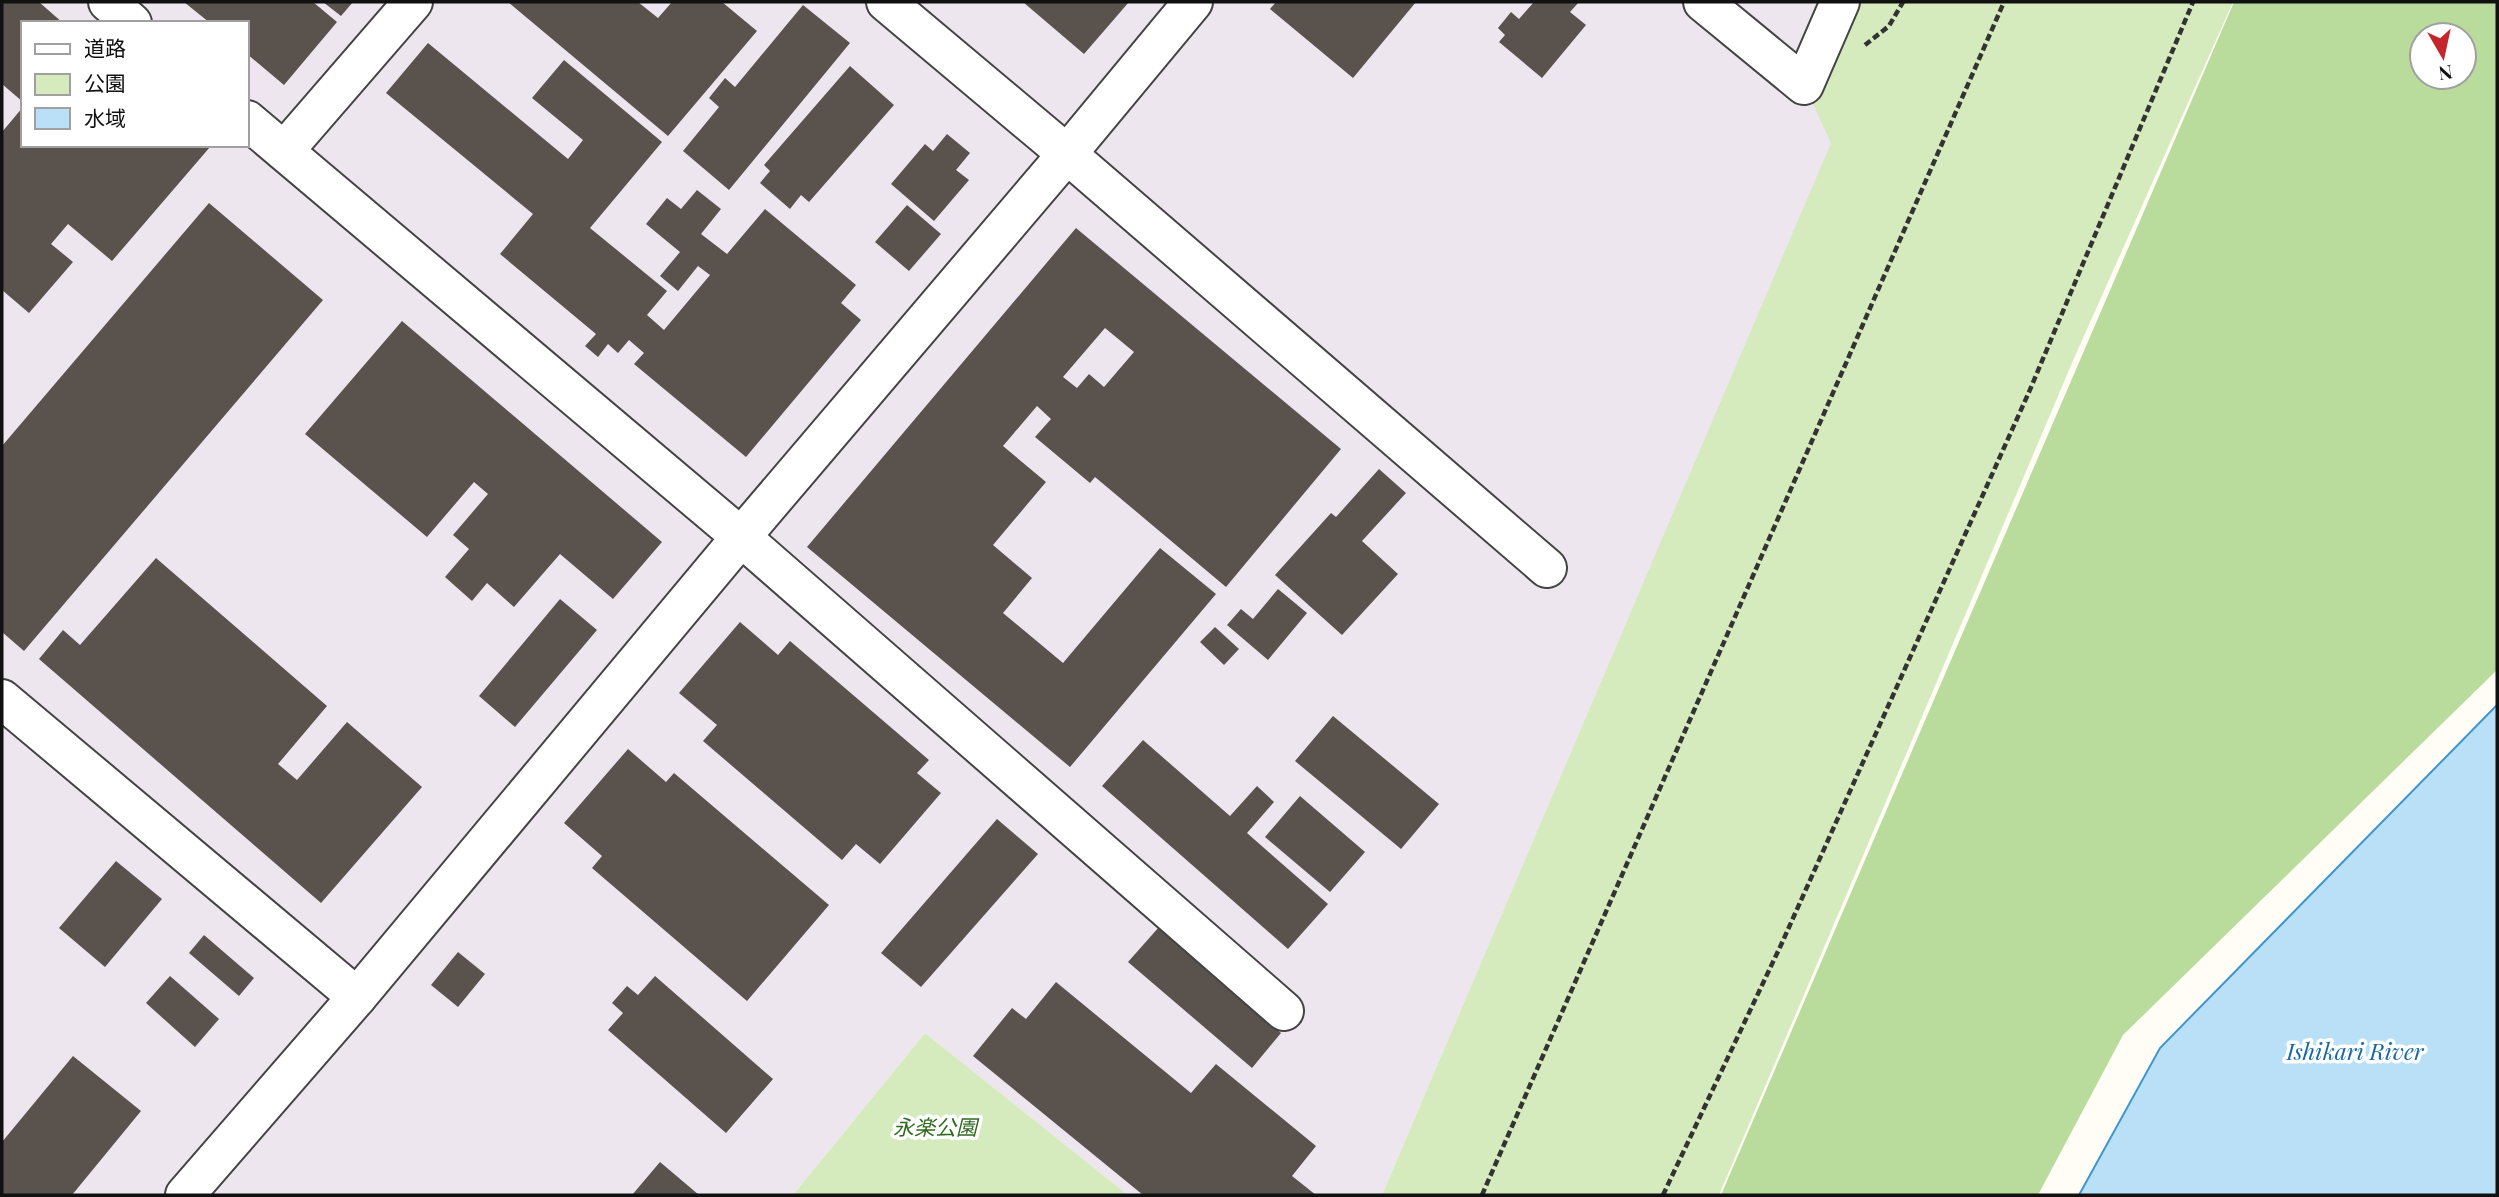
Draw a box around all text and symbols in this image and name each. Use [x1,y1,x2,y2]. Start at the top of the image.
legend [21,21,248,147]
north arrow [2408,21,2478,91]
text: 道路 [84,33,126,61]
text: N [2437,60,2455,88]
text: 公園 [84,68,126,96]
text: 水域 [84,103,126,131]
water label: Ishikari River [2285,1035,2425,1066]
park label: 永楽公園 [893,1112,980,1140]

